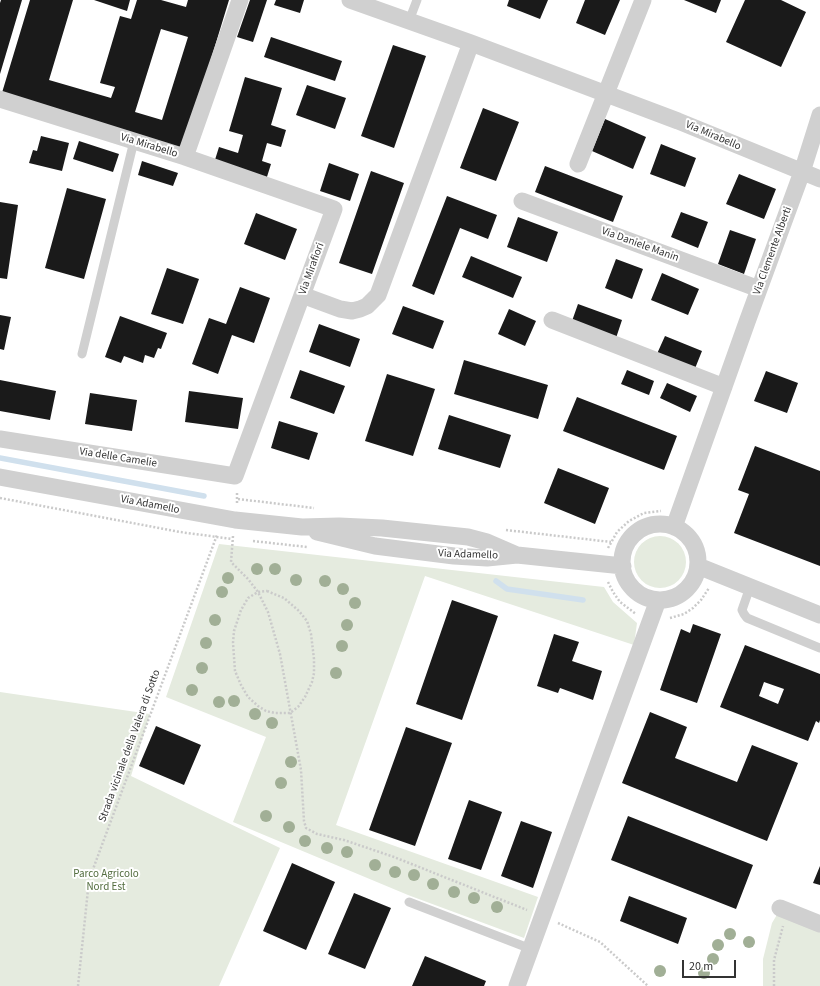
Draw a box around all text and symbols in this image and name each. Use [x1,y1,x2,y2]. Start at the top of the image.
street label: Via Mirabello [683,118,743,154]
street label: Via Mirabello [119,131,179,161]
street label: Via Clemente Alberti [751,205,795,297]
street label: Via Daniele Manin [600,225,680,265]
street label: Via Mirafiori [297,241,327,297]
street label: Via delle Camelie [78,445,158,471]
street label: Via Adamello [119,493,181,517]
street label: Via Adamello [438,547,498,563]
street label: Strada vicinale della Valera di Sotto [96,668,164,824]
park label: Parco Agricolo Nord Est [73,868,139,894]
scale bar [684,952,738,978]
text: 20 m [689,958,713,975]

